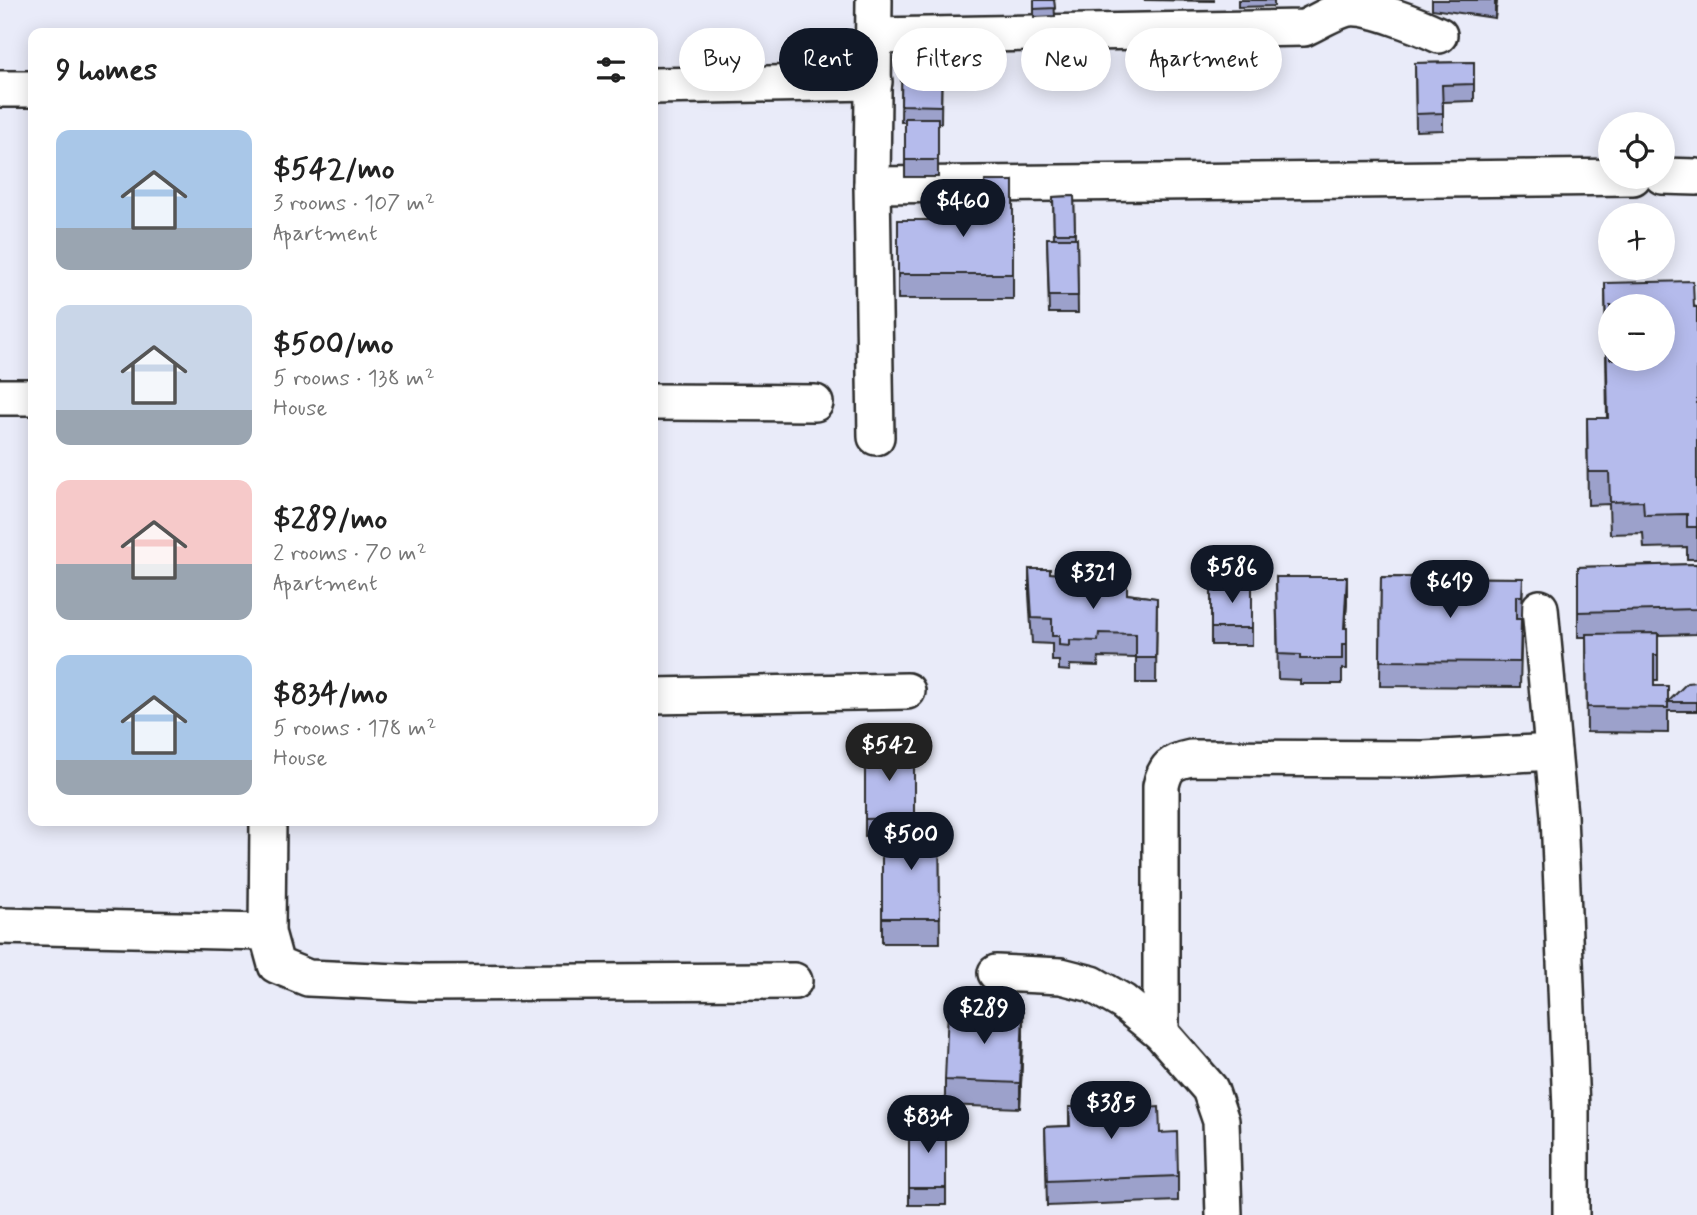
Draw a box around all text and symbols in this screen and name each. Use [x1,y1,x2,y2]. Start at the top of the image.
chip: Buy [679,28,765,91]
chip: Rent [779,28,878,91]
chip: Filters [892,28,1007,91]
chip: New [1021,28,1111,91]
chip: Apartment [1125,28,1282,91]
text: 9 homes [56,51,157,90]
icon: filters [592,51,630,89]
map controls [1598,112,1675,371]
button: locate [1598,112,1675,189]
text: $542/mo [273,150,395,189]
icon: home [112,158,196,242]
pin: $460 [922,180,1004,239]
text: $460 [936,187,990,217]
text: 3 rooms · 107 m² [273,189,435,219]
button: + [1598,203,1675,280]
text: Apartment [273,219,378,249]
button: − [1598,294,1675,371]
text: $500/mo [273,325,394,364]
icon: home [112,333,196,417]
text: 5 rooms · 138 m² [273,364,435,394]
text: House [273,394,327,424]
text: $289/mo [273,500,387,539]
icon: home [112,508,196,592]
text: 2 rooms · 70 m² [273,539,427,569]
pin: $586 [1191,546,1273,605]
pin: $321 [1052,552,1134,611]
text: $586 [1207,553,1257,583]
text: $321 [1070,559,1116,589]
pin: $619 [1409,560,1491,620]
text: $619 [1426,568,1474,598]
text: Apartment [273,569,378,599]
text: $834/mo [273,675,388,714]
icon: home [112,683,196,767]
text: 5 rooms · 178 m² [273,714,436,744]
pin: $542 [848,724,930,783]
text: $542 [861,731,917,761]
text: House [273,744,327,774]
pin: $500 [870,812,952,872]
text: $500 [884,820,938,850]
pin: $289 [943,986,1025,1046]
text: $289 [959,994,1009,1024]
pin: $385 [1070,1082,1152,1141]
text: $385 [1086,1089,1136,1119]
pin: $834 [887,1096,969,1155]
text: $834 [903,1103,953,1133]

